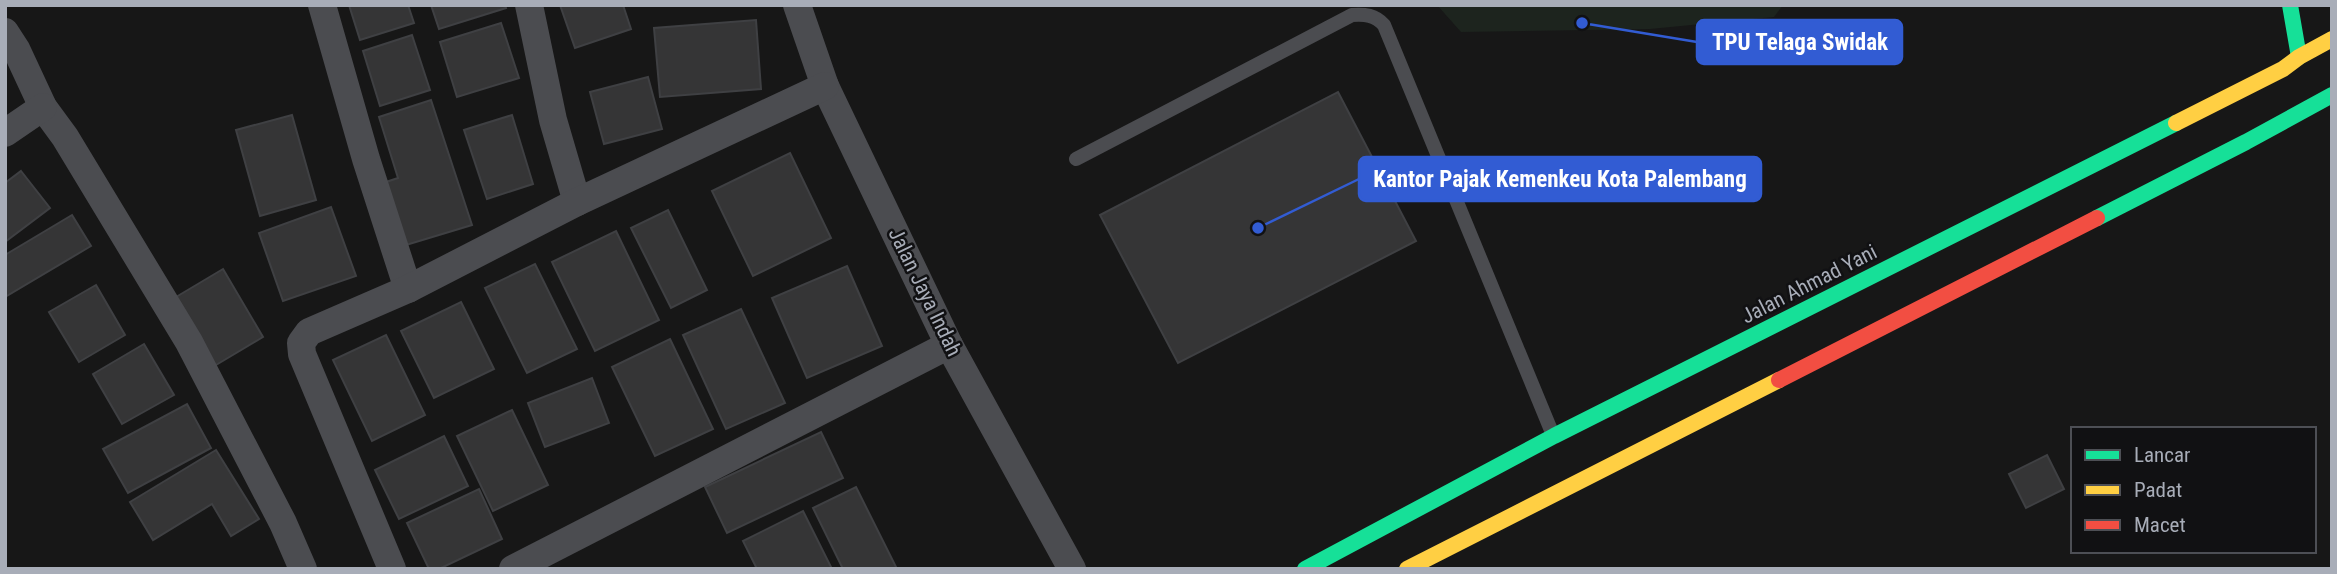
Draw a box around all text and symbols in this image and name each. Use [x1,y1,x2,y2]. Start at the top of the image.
callout: TPU Telaga Swidak [1697,20,1902,64]
text: TPU Telaga Swidak [1712,29,1889,56]
callout: Kantor Pajak Kemenkeu Kota Palembang [1359,157,1761,201]
text: Kantor Pajak Kemenkeu Kota Palembang [1373,166,1747,193]
street label: Jalan Jaya Indah [884,224,966,360]
street label: Jalan Ahmad Yani [1737,240,1881,328]
legend [2071,427,2316,553]
text: Lancar [2134,443,2190,467]
text: Padat [2134,478,2182,502]
text: Macet [2134,513,2186,537]

